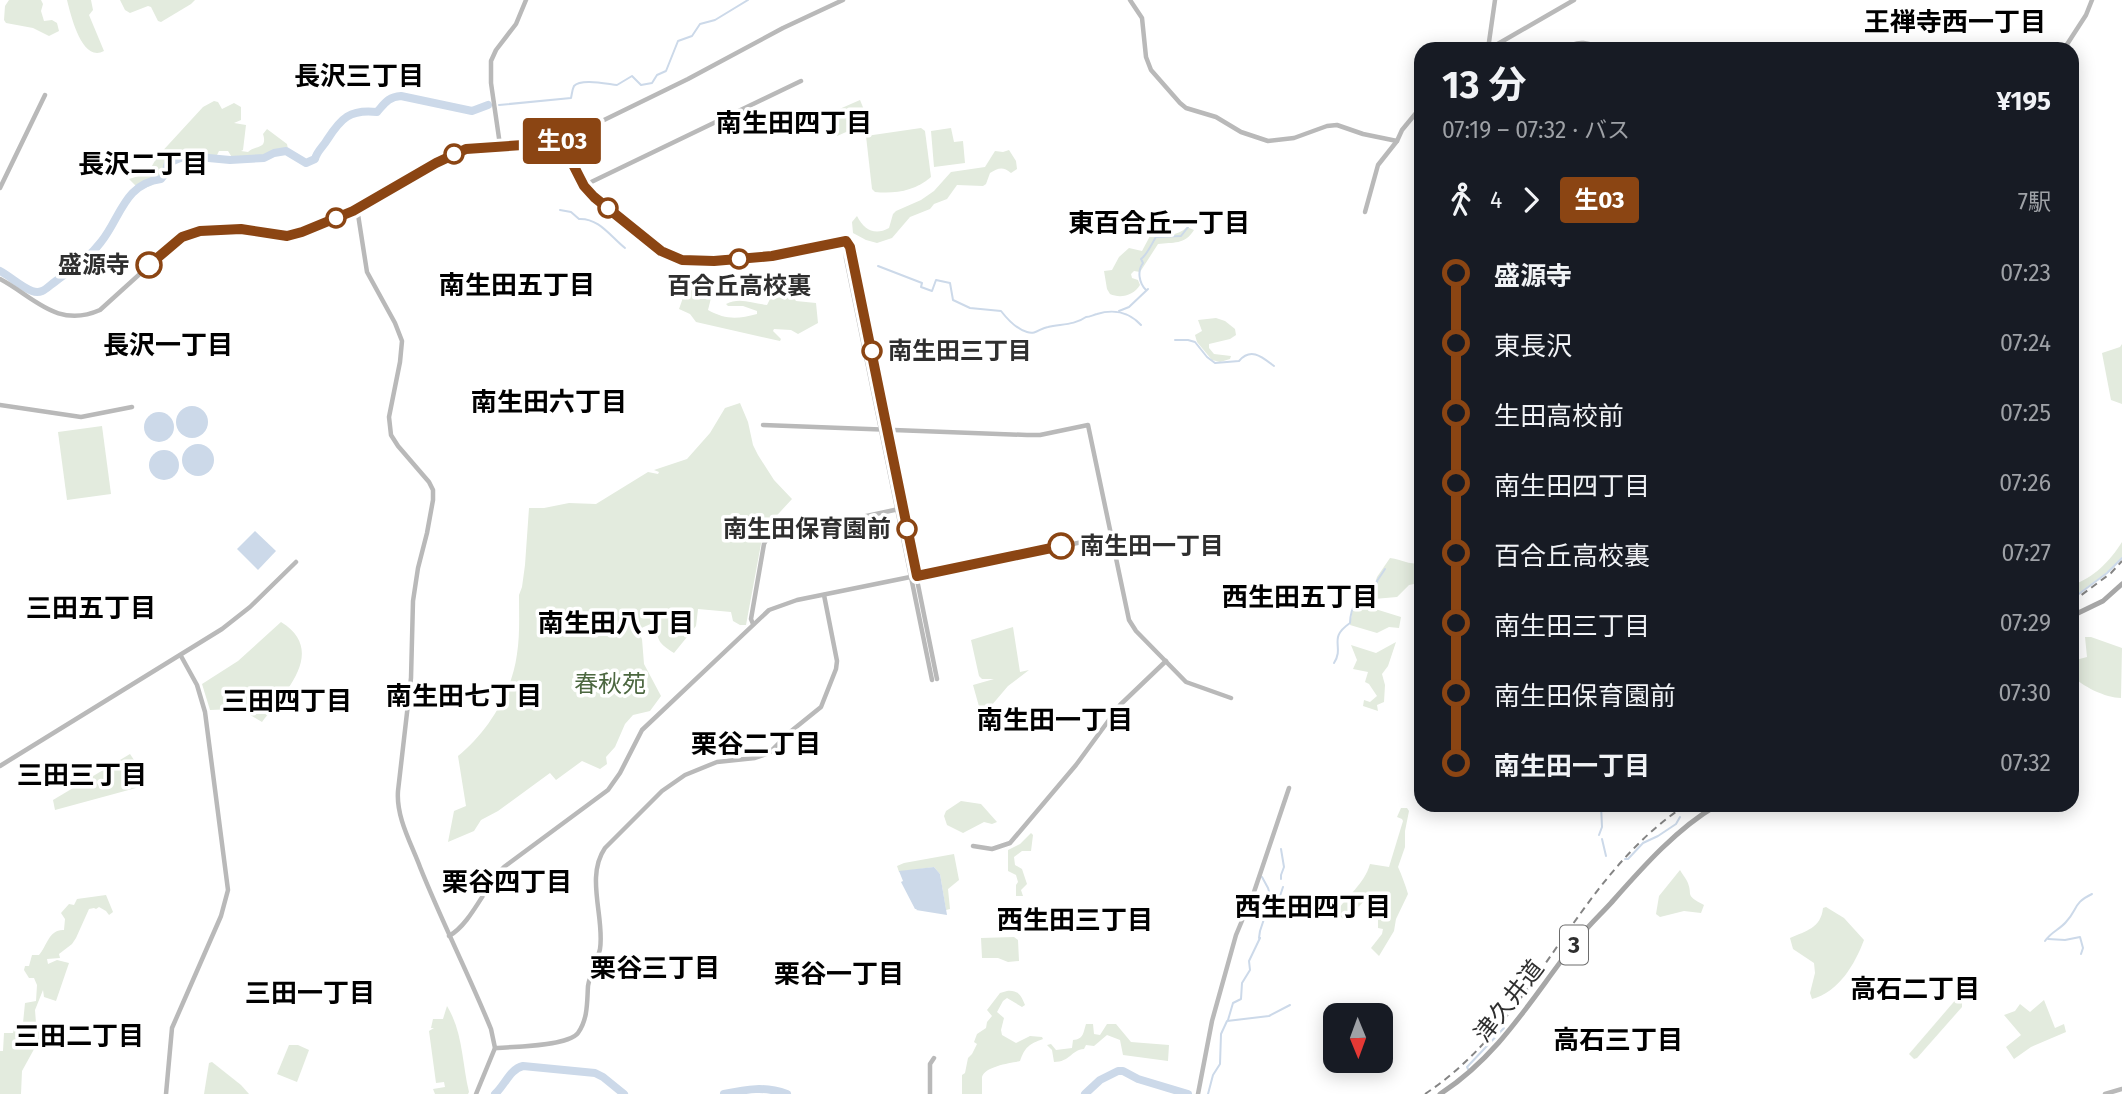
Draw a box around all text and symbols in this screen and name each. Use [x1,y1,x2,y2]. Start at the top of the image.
district label: 王禅寺西一丁目 [1864,7,2046,38]
district label: 長沢三丁目 [294,61,424,92]
text: 13 分 [1442,62,1526,108]
text: ¥195 [1996,86,2051,117]
district label: 南生田四丁目 [716,108,872,139]
text: 07:19 – 07:32 · バス [1442,116,1630,144]
line badge: 生03 [522,118,602,164]
text: 生03 [537,127,587,155]
unlabelled marker [444,144,464,164]
district label: 長沢二丁目 [78,149,208,180]
icon: walk [1442,181,1480,219]
icon: forward [1512,181,1550,219]
text: 4 [1490,186,1502,214]
text: 生03 [1574,186,1625,214]
text: 7駅 [2018,188,2051,216]
unlabelled marker [598,198,618,218]
unlabelled marker [326,208,346,228]
district label: 東百合丘一丁目 [1068,208,1250,239]
marker: 百合丘高校裏 [729,249,749,269]
place label: 盛源寺 [58,251,130,279]
marker: 盛源寺 [136,252,162,278]
text: 07:23 [2000,259,2051,287]
text: 盛源寺 [1494,261,1572,292]
district label: 南生田五丁目 [439,270,595,301]
place label: 百合丘高校裏 [667,272,811,300]
text: 07:24 [2000,329,2051,357]
district label: 長沢一丁目 [103,330,233,361]
text: 東長沢 [1494,331,1572,362]
place label: 南生田三丁目 [888,337,1032,365]
marker: 南生田三丁目 [862,341,882,361]
district label: 南生田六丁目 [471,387,627,418]
text: 07:25 [2000,399,2051,427]
text: 生田高校前 [1494,401,1624,432]
text: 07:26 [1999,469,2051,497]
text: 南生田四丁目 [1494,471,1650,502]
place label: 南生田保育園前 [723,515,891,543]
marker: 南生田保育園前 [897,519,917,539]
place label: 南生田一丁目 [1080,532,1224,560]
marker: 南生田一丁目 [1048,533,1074,559]
text: 07:27 [2002,539,2051,567]
text: 百合丘高校裏 [1494,541,1650,572]
district label: 西生田五丁目 [1222,582,1378,613]
district label: 三田五丁目 [26,593,156,624]
district label: 南生田八丁目 [538,608,694,639]
text: 07:29 [2000,609,2051,637]
text: 南生田三丁目 [1494,611,1650,642]
park label: 春秋苑 [574,670,646,698]
text: 07:30 [1998,679,2051,707]
district label: 南生田七丁目 [386,681,542,712]
text: 南生田保育園前 [1494,681,1676,712]
district label: 三田四丁目 [222,686,352,717]
district label: 南生田一丁目 [977,705,1133,736]
district label: 栗谷二丁目 [691,729,821,760]
text: 07:32 [2000,749,2051,777]
text: 南生田一丁目 [1494,751,1650,782]
district label: 三田三丁目 [17,760,147,791]
district label: 栗谷四丁目 [442,867,572,898]
district label: 西生田四丁目 [1235,892,1391,923]
district label: 西生田三丁目 [997,905,1153,936]
road number: 3 [1560,926,1588,964]
district label: 栗谷三丁目 [590,953,720,984]
street label: 津久井道 [1468,955,1550,1047]
district label: 栗谷一丁目 [774,959,904,990]
district label: 高石二丁目 [1850,974,1980,1005]
district label: 三田一丁目 [245,978,375,1009]
north arrow [1323,1003,1393,1073]
map controls [1323,1003,1393,1073]
district label: 三田二丁目 [14,1021,144,1052]
district label: 高石三丁目 [1553,1025,1683,1056]

